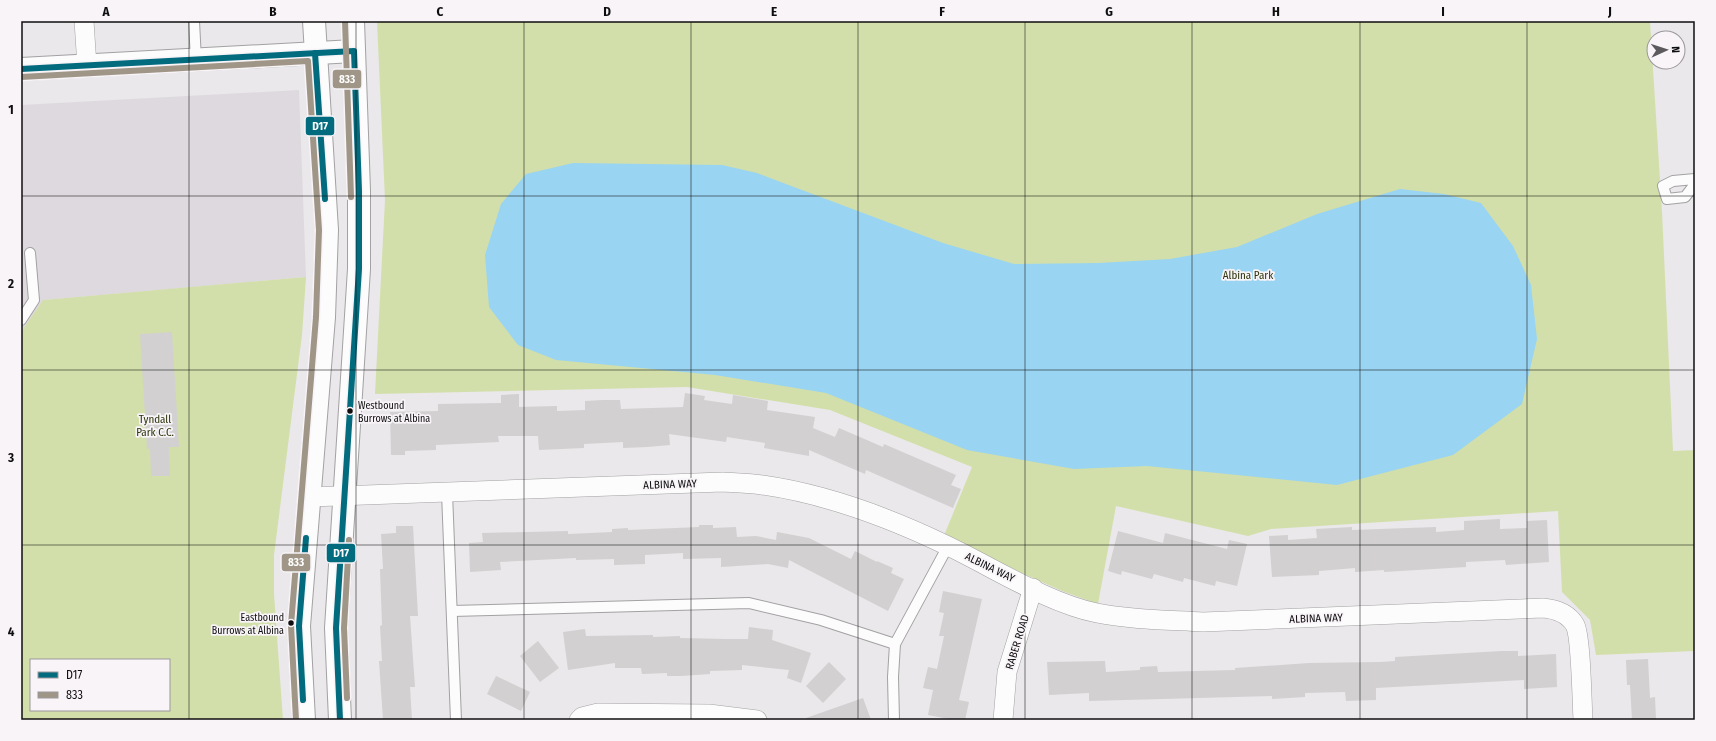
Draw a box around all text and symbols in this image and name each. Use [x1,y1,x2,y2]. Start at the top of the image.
text: A [101,4,110,19]
text: B [269,4,277,19]
text: C [437,4,444,19]
text: D [603,4,611,19]
text: E [771,4,777,19]
text: F [939,4,945,19]
text: G [1105,4,1113,19]
text: H [1272,4,1280,19]
text: I [1441,4,1445,19]
text: J [1607,4,1612,19]
north arrow [1646,30,1686,70]
text: N [1669,46,1682,53]
line badge: 833 [332,69,362,89]
text: 833 [339,73,355,86]
text: 1 [8,102,14,117]
line badge: D17 [305,116,335,136]
text: D17 [312,120,328,133]
park label: Albina Park [1223,269,1274,282]
text: 2 [7,276,14,291]
place label: Westbound Burrows at Albina [358,400,430,425]
marker: Westbound Burrows at Albina [345,406,355,416]
park label: Tyndall Park C.C. [136,413,174,439]
text: 3 [7,450,14,465]
street label: ALBINA WAY [643,477,698,492]
line badge: D17 [326,543,356,563]
text: D17 [333,547,349,560]
street label: ALBINA WAY [963,550,1017,585]
line badge: 833 [281,553,311,572]
text: 833 [288,556,304,569]
street label: ALBINA WAY [1289,611,1344,626]
place label: Eastbound Burrows at Albina [212,612,284,637]
street label: RABER ROAD [1003,613,1032,671]
marker: Eastbound Burrows at Albina [286,618,296,628]
text: 4 [8,624,15,639]
legend [30,659,170,711]
text: D17 [66,668,83,682]
text: 833 [66,688,83,702]

